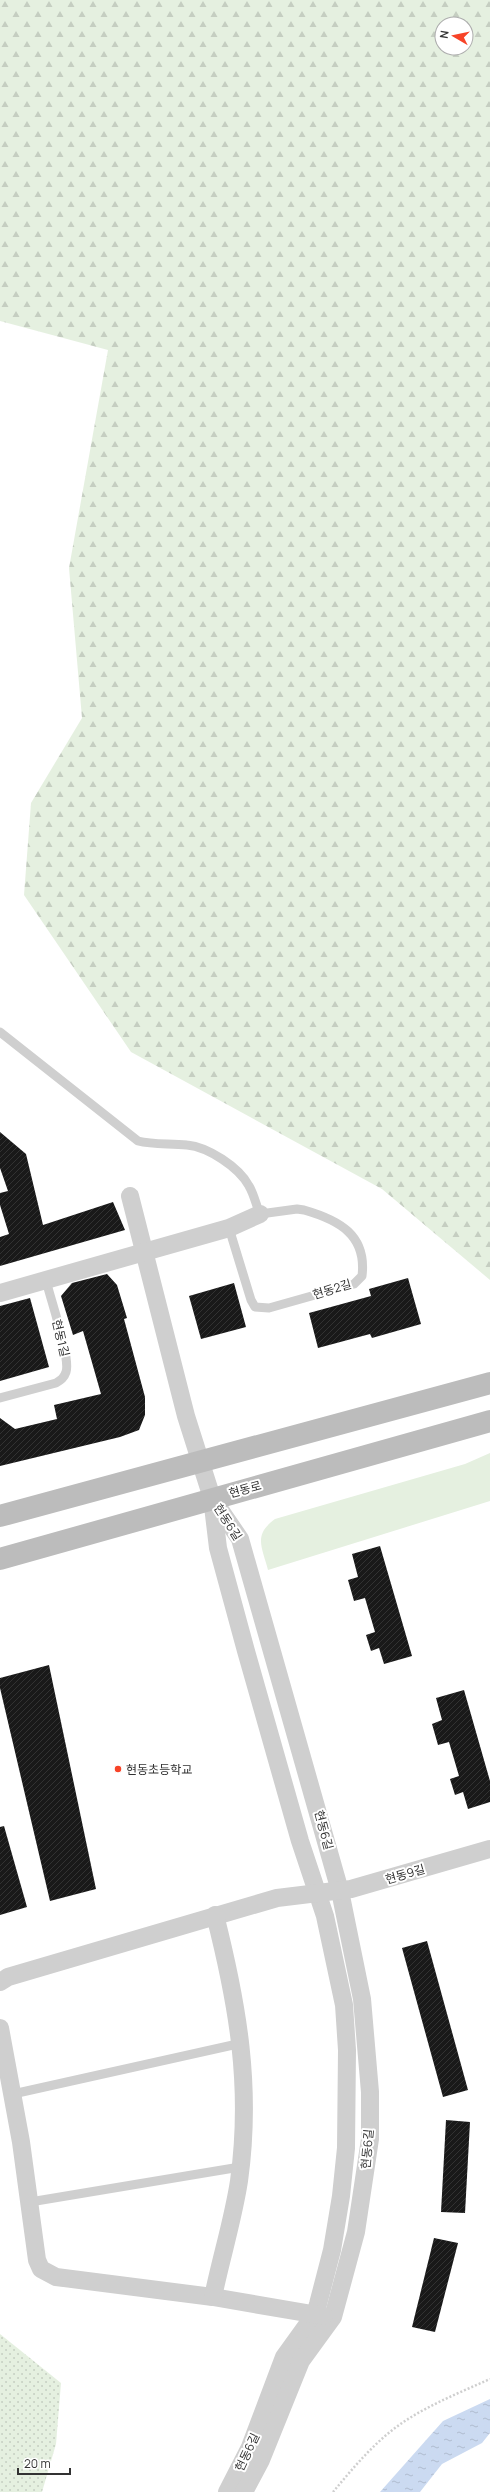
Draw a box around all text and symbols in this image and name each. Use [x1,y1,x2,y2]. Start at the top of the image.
north arrow [434,16,474,56]
text: N [436,29,452,39]
street label: 현동2길 [310,1275,354,1303]
street label: 현동1길 [48,1318,74,1358]
street label: 현동로 [227,1477,263,1501]
street label: 현동6길 [210,1500,246,1544]
place label: 현동초등학교 [126,1761,192,1778]
marker: 현동초등학교 [113,1764,123,1774]
street label: 현동6길 [311,1808,337,1852]
street label: 현동9길 [383,1860,427,1888]
street label: 현동6길 [357,2128,377,2170]
street label: 현동6길 [231,2430,263,2474]
scale bar [18,2450,70,2476]
text: 20 m [24,2455,51,2472]

